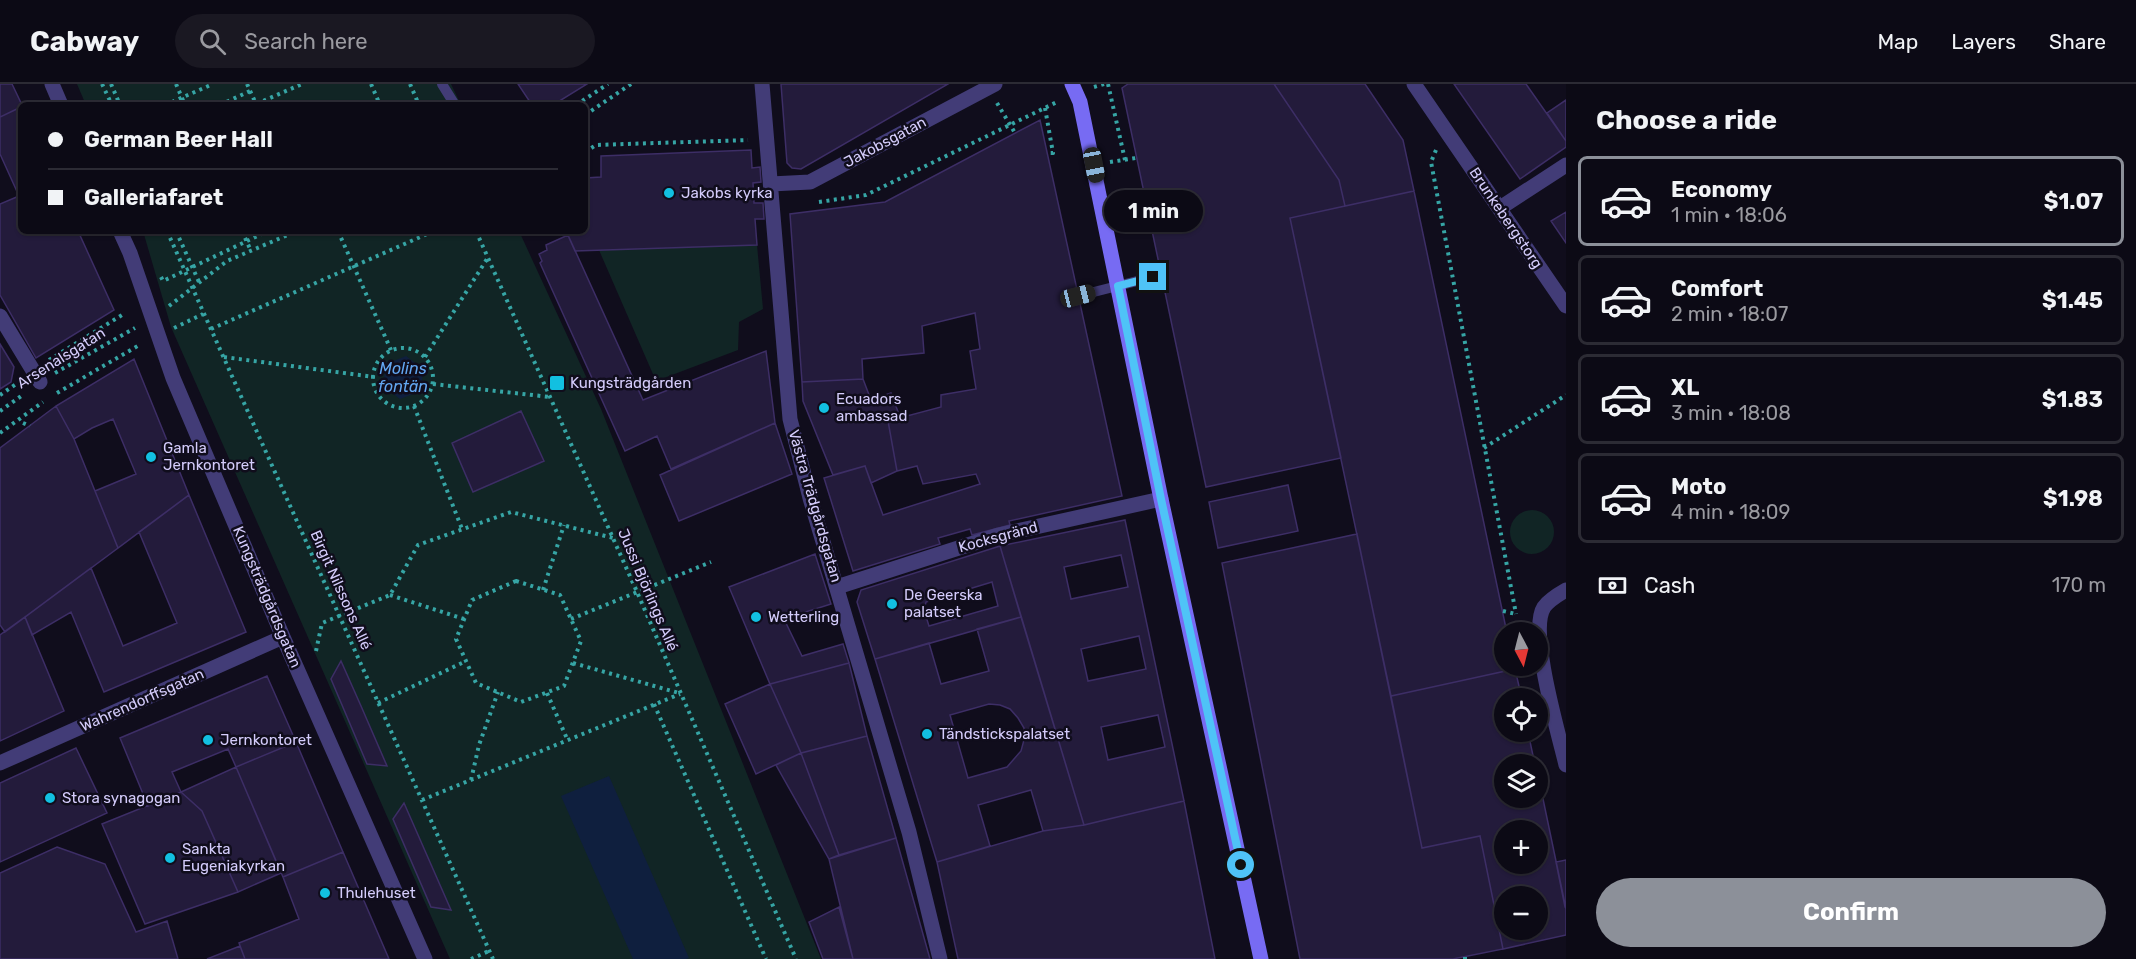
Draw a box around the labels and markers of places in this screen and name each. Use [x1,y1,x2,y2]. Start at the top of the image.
place label: Jakobs kyrka [681,184,773,202]
marker: Jakobs kyrka [662,186,676,200]
marker: Kungsträdgården [548,374,566,392]
place label: Kungsträdgården [570,374,691,392]
place label: Ecuadors ambassad [836,390,907,425]
marker: Ecuadors ambassad [817,401,831,415]
place label: Gamla Jernkontoret [163,439,255,474]
marker: Gamla Jernkontoret [144,450,158,464]
place label: De Geerska palatset [904,586,983,621]
marker: De Geerska palatset [885,597,899,611]
place label: Wetterling [768,608,839,626]
marker: Wetterling [749,610,763,624]
place label: Tändstickspalatset [939,725,1070,743]
marker: Tändstickspalatset [920,727,934,741]
place label: Jernkontoret [220,731,312,749]
marker: Jernkontoret [201,733,215,747]
place label: Stora synagogan [62,789,180,807]
marker: Stora synagogan [43,791,57,805]
place label: Sankta Eugeniakyrkan [182,840,285,875]
marker: Sankta Eugeniakyrkan [163,851,177,865]
place label: Thulehuset [337,884,416,902]
marker: Thulehuset [318,886,332,900]

